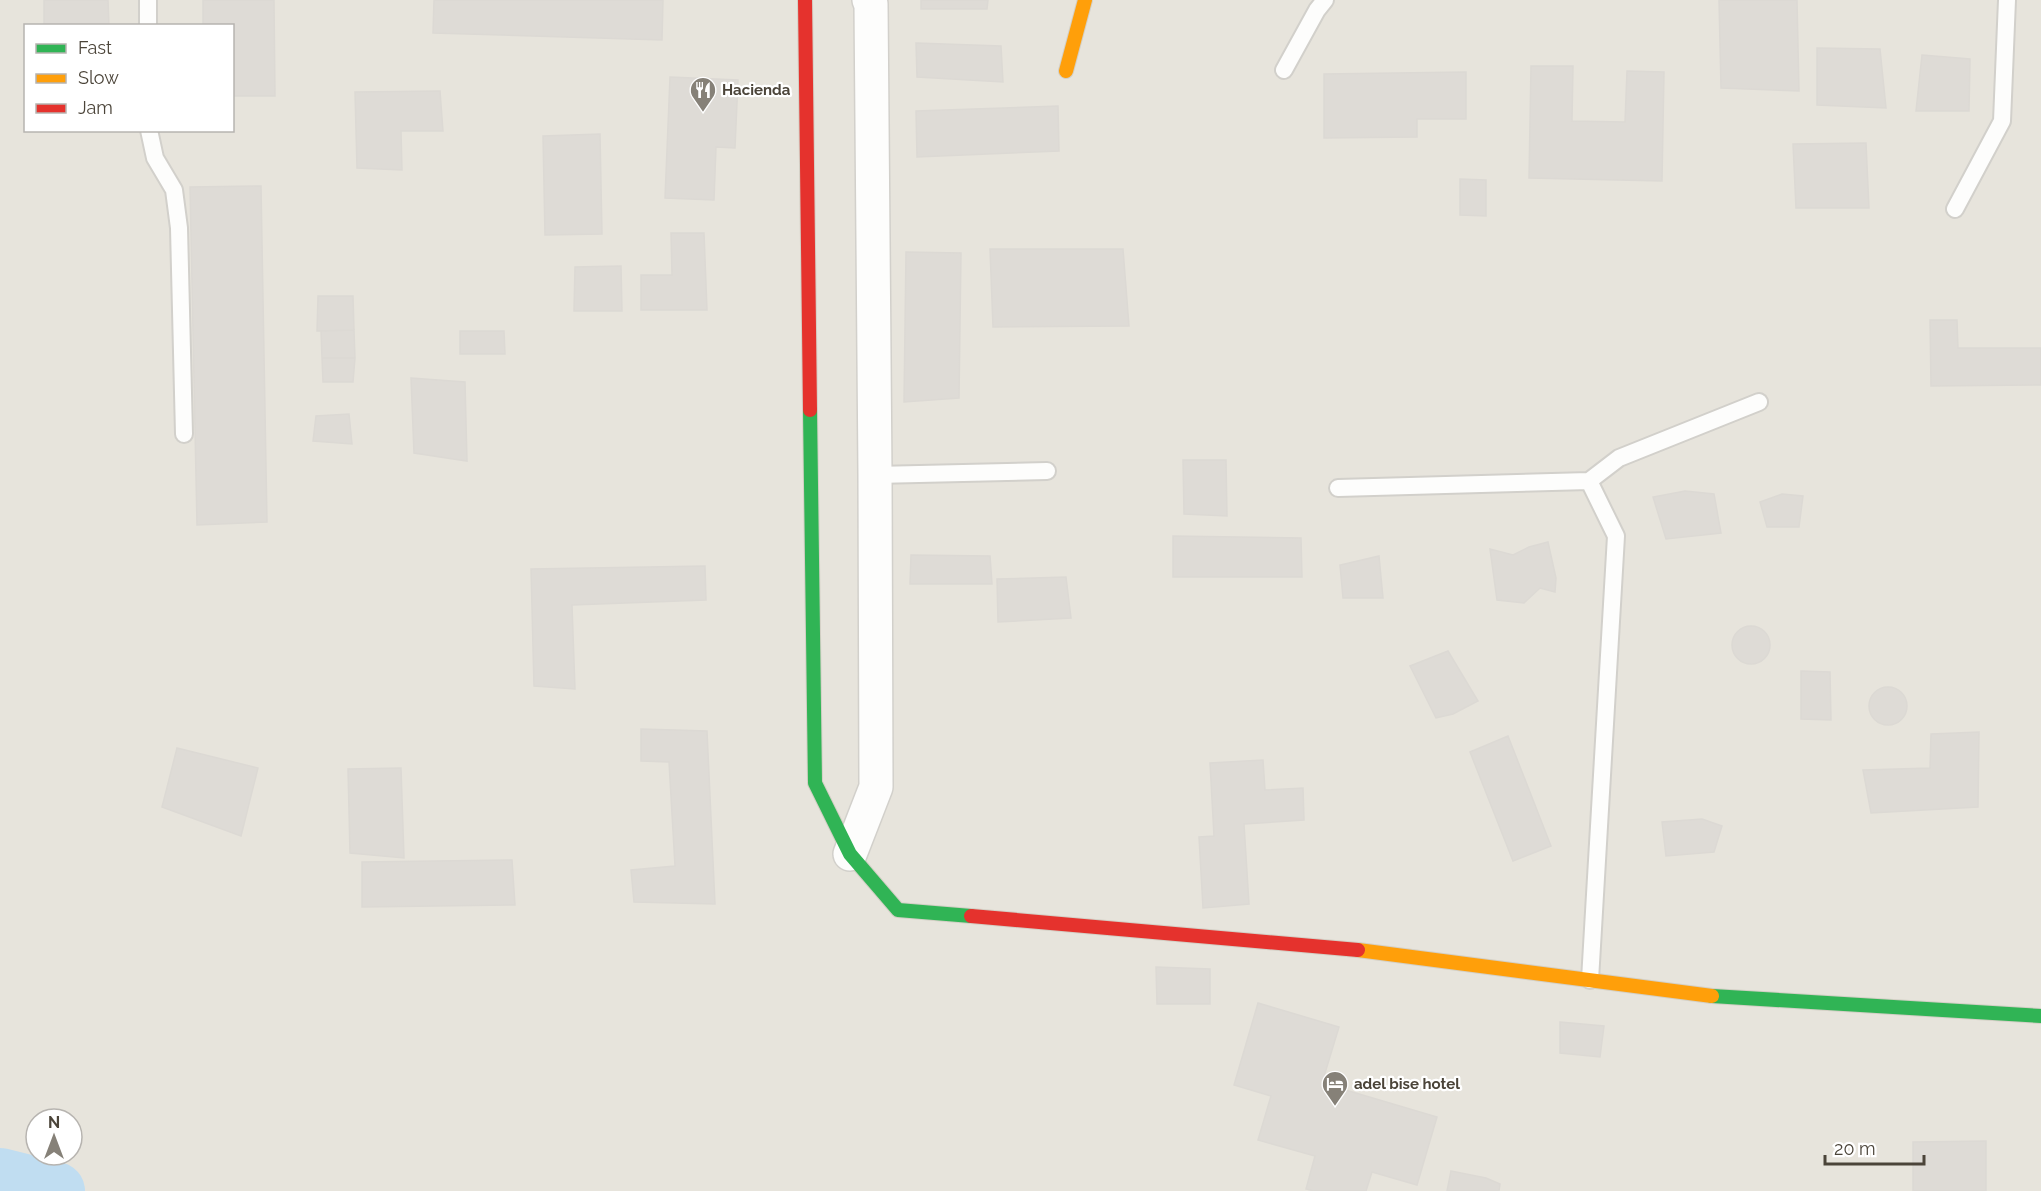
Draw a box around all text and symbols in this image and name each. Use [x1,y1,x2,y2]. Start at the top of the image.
legend [24,24,234,132]
text: Fast [78,37,112,58]
text: Slow [78,67,119,88]
restaurant icon: Hacienda [688,75,718,113]
place label: Hacienda [722,81,791,99]
text: Jam [78,97,113,118]
hotel icon: adel bise hotel [1320,1069,1350,1107]
place label: adel bise hotel [1354,1075,1460,1093]
north arrow [24,1107,84,1167]
text: N [48,1113,60,1132]
scale bar [1825,1128,1924,1166]
text: 20 m [1834,1138,1876,1159]

